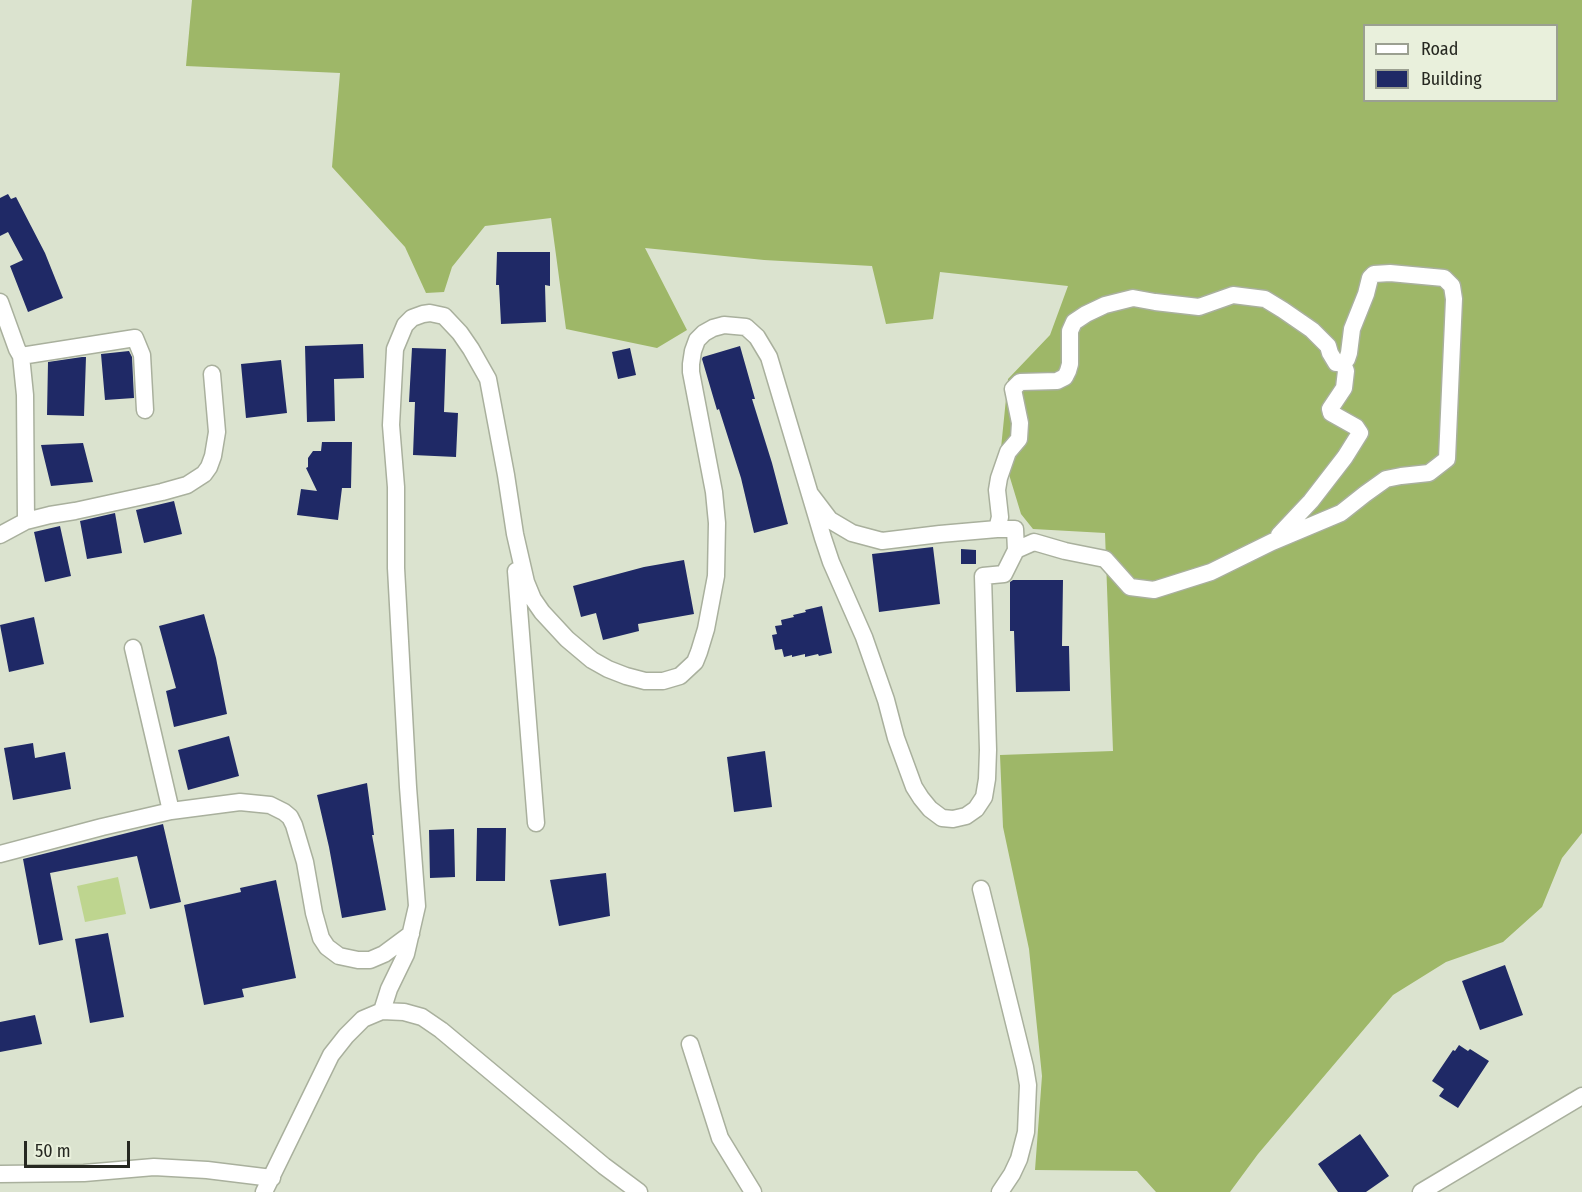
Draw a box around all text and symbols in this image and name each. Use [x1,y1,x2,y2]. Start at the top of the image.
legend [1363,24,1558,102]
text: Road [1421,38,1458,60]
text: Building [1421,68,1482,90]
scale bar [27,1129,134,1167]
text: 50 m [35,1140,71,1162]

